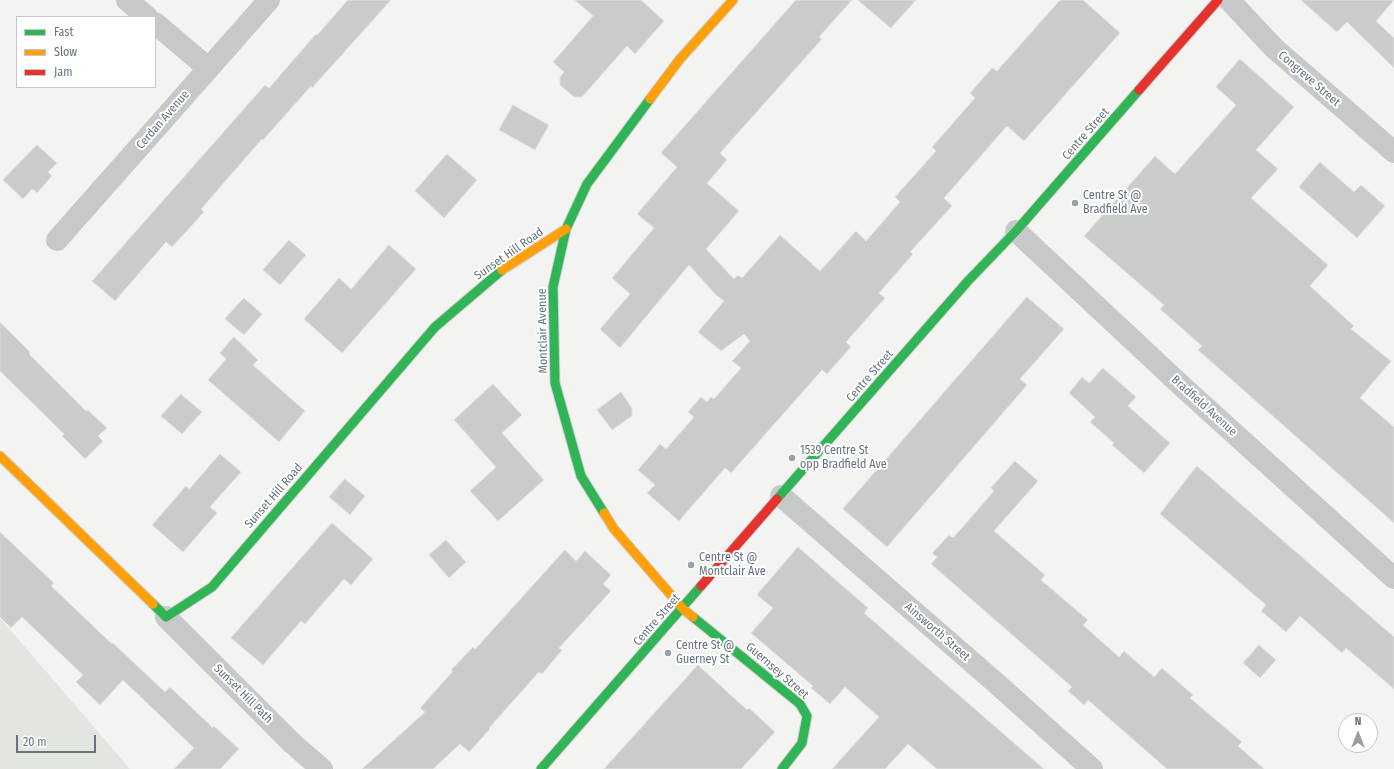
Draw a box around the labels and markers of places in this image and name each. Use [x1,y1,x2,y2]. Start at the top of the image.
place label: Centre St @ Bradfield Ave [1083,189,1148,217]
marker: Centre St @ Bradfield Ave [1070,198,1080,208]
place label: 1539 Centre St opp Bradfield Ave [800,444,887,472]
marker: 1539 Centre St opp Bradfield Ave [787,453,797,463]
place label: Centre St @ Montclair Ave [699,551,766,579]
marker: Centre St @ Montclair Ave [686,560,696,570]
place label: Centre St @ Guerney St [676,639,734,667]
marker: Centre St @ Guerney St [663,648,673,658]

